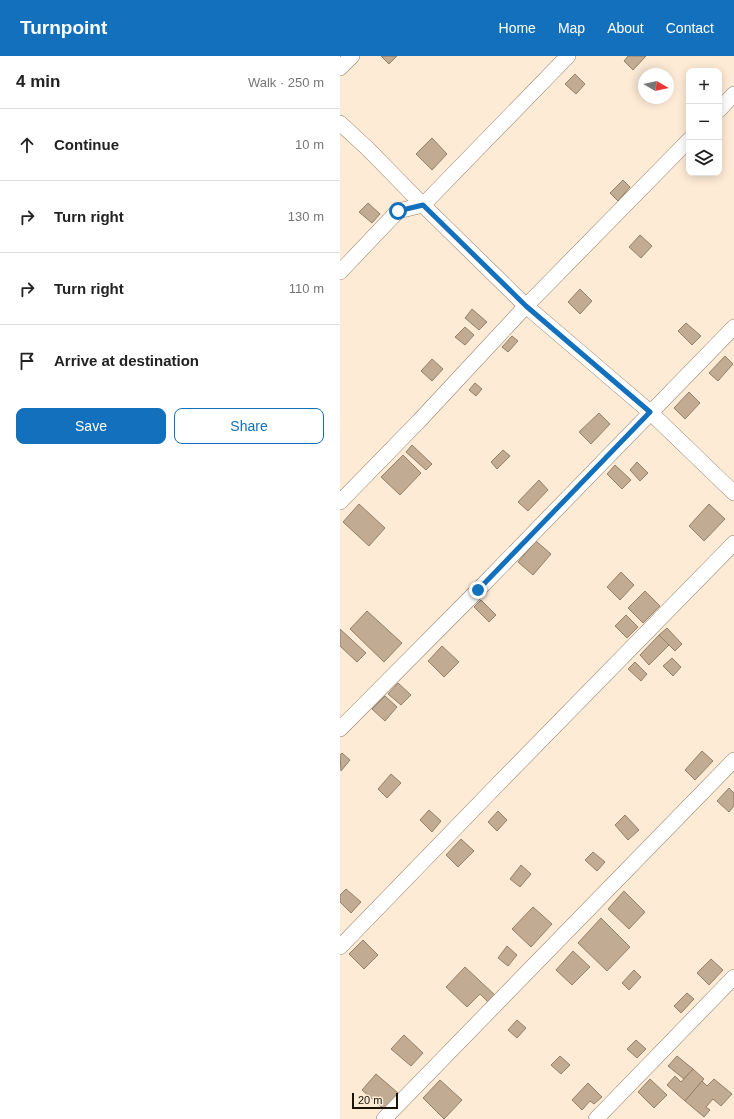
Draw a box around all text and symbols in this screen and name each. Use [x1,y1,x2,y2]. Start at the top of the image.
text: Turnpoint [20,17,107,38]
text: Home [499,20,536,36]
text: Map [558,20,585,36]
text: About [607,20,644,36]
text: Contact [666,20,714,36]
north arrow [638,68,674,104]
map controls [686,68,722,176]
button: + [686,68,722,104]
text: 4 min [16,72,60,91]
text: Walk · 250 m [248,75,324,90]
button: − [686,104,722,140]
icon: ahead [16,134,38,156]
text: Continue [54,136,119,153]
text: 10 m [295,137,324,152]
button: layers [686,140,722,176]
route start [389,202,407,220]
icon: right [16,206,38,228]
text: Turn right [54,208,124,225]
text: 130 m [288,209,324,224]
icon: right [16,278,38,300]
text: Turn right [54,280,124,297]
text: 110 m [289,281,324,296]
icon: arrive [16,350,38,372]
text: Arrive at destination [54,352,199,369]
button: Save [16,408,166,444]
button: Share [174,408,324,444]
route end [469,581,487,599]
scale bar [352,1091,398,1110]
text: 20 m [358,1094,382,1106]

